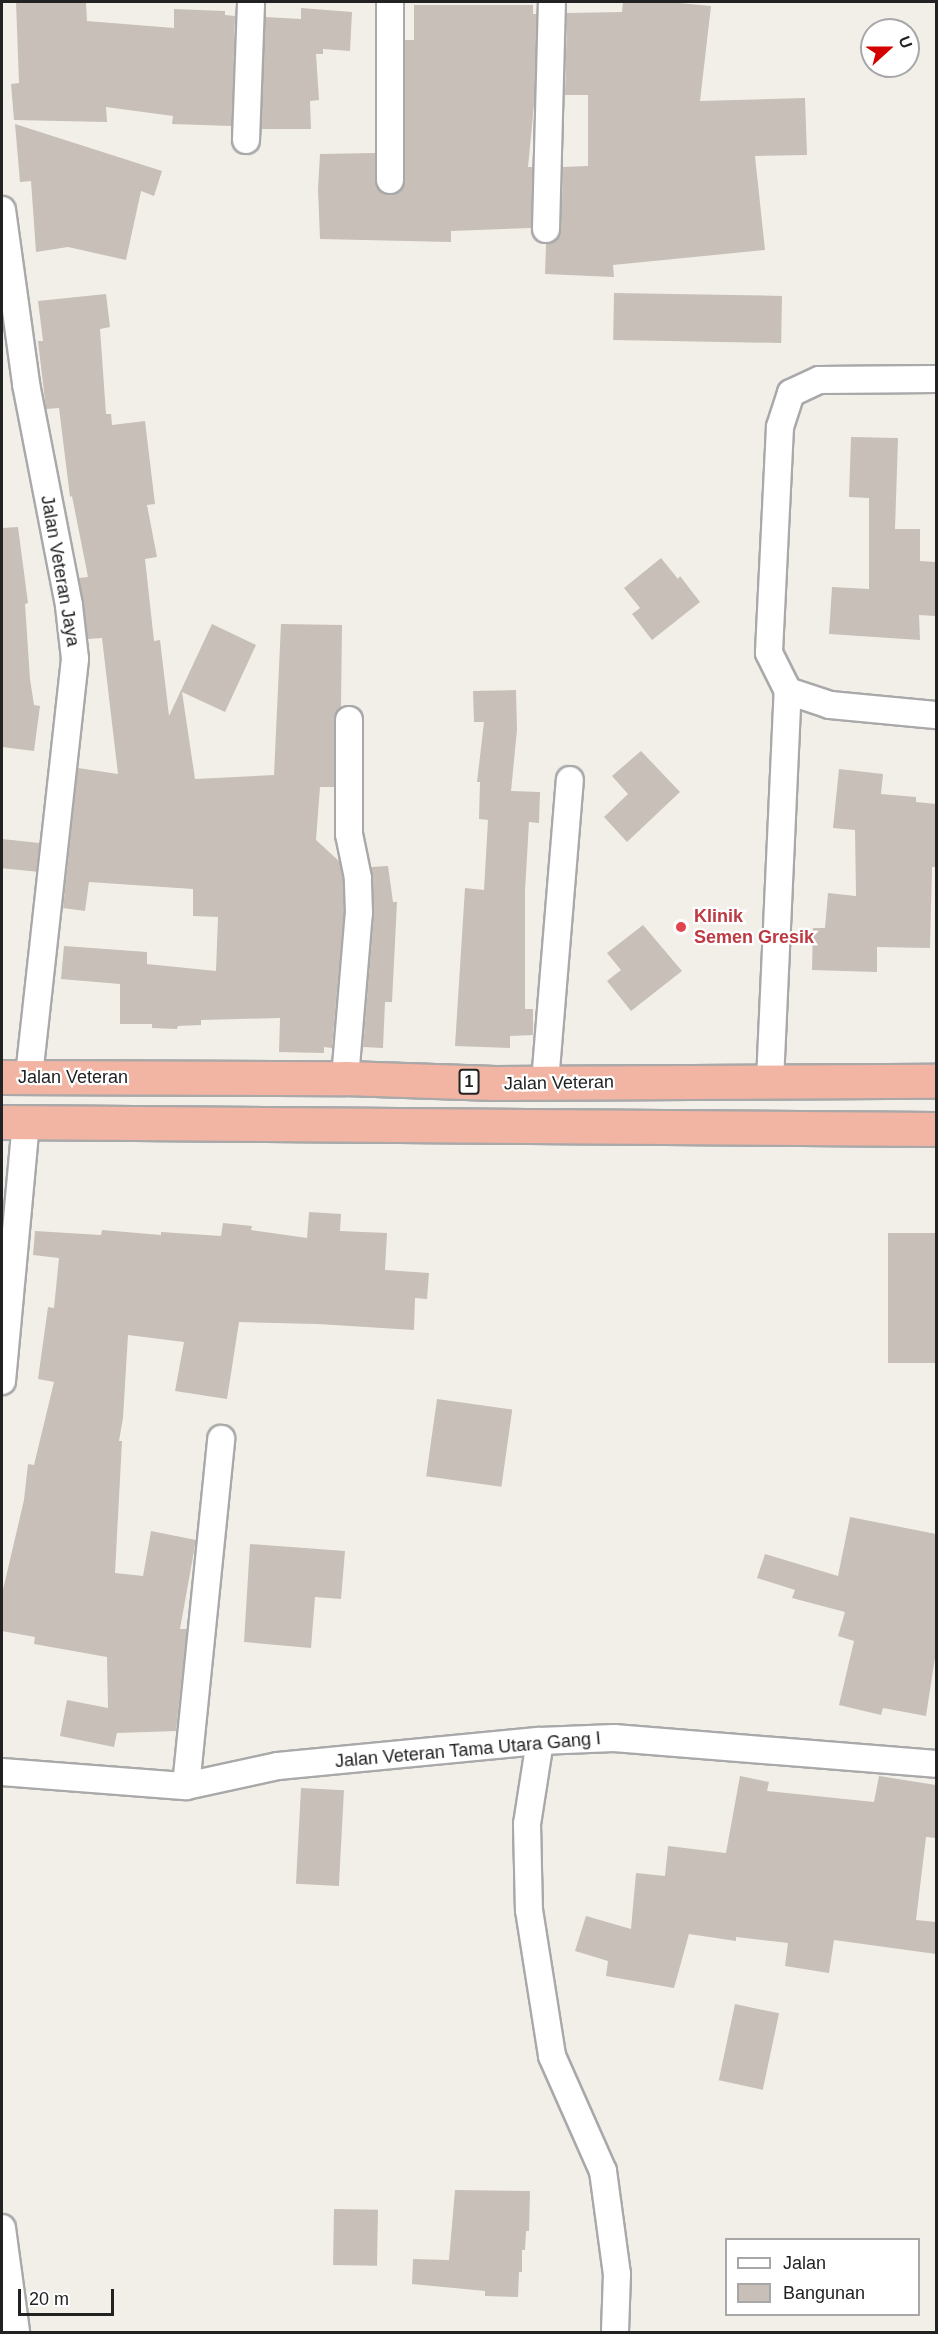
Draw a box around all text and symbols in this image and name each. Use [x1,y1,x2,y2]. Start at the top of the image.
north arrow [860,18,920,78]
text: U [895,34,915,51]
street label: Jalan Veteran Jaya [36,494,84,648]
place label: Klinik Semen Gresik [694,906,814,948]
marker: Klinik Semen Gresik [672,918,690,936]
street label: Jalan Veteran [18,1066,128,1088]
road number: 1 [458,1069,480,1095]
street label: Jalan Veteran [504,1071,614,1095]
street label: Jalan Veteran Tama Utara Gang I [334,1728,602,1772]
legend [725,2238,920,2316]
text: Jalan [783,2253,826,2273]
scale bar [21,2277,117,2315]
text: Bangunan [783,2283,865,2303]
text: 20 m [29,2289,69,2309]

